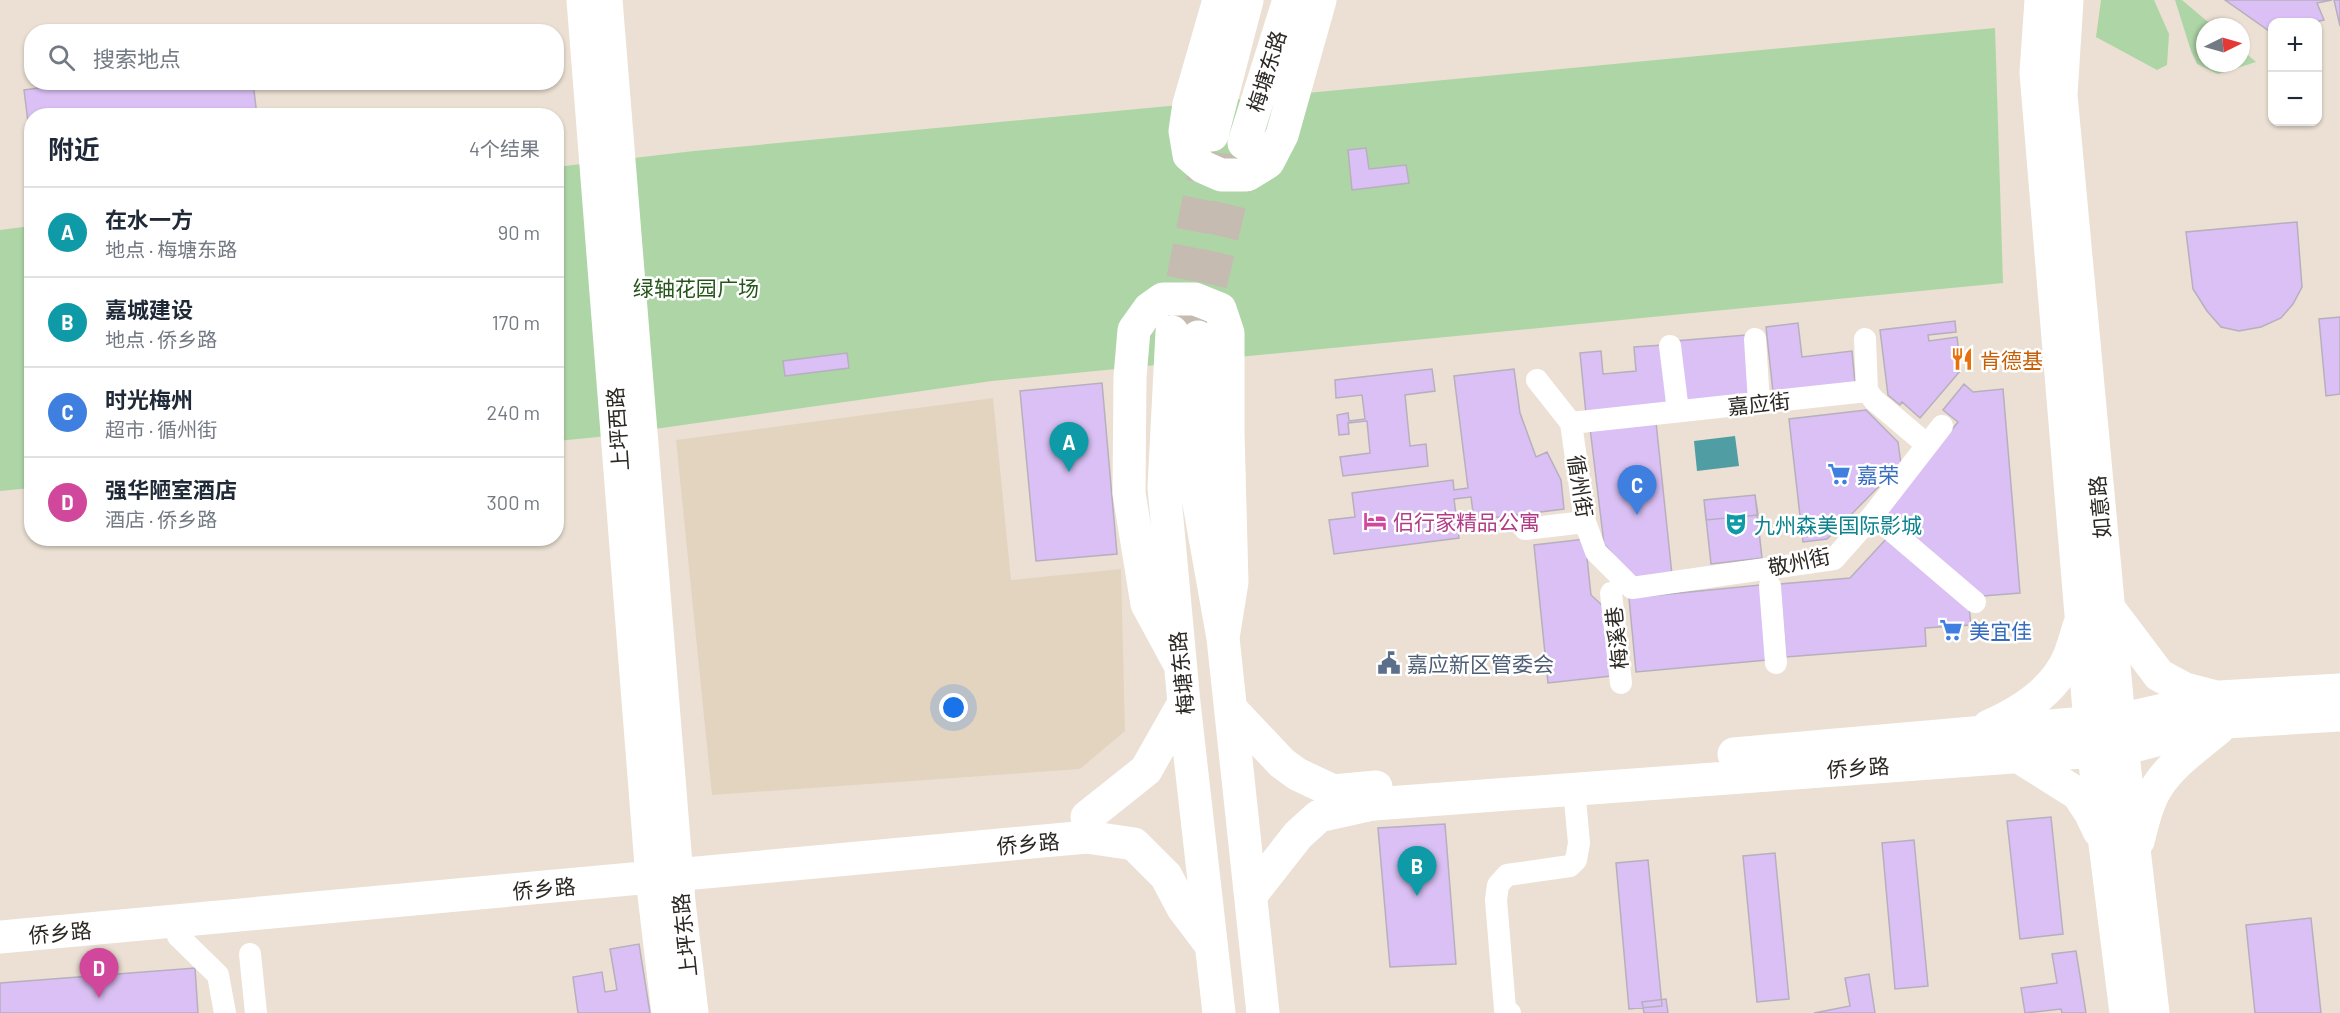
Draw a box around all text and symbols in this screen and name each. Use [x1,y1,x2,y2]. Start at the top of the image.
north arrow [2196,18,2250,72]
map controls [2268,18,2322,126]
button: + [2268,18,2322,72]
search box [24,24,564,90]
street label: 梅塘东路 [1242,27,1290,115]
icon: search [45,41,78,74]
text: 搜索地点 [93,45,181,71]
button: − [2268,72,2322,126]
text: 附近 [48,133,100,164]
text: 4个结果 [469,136,540,160]
text: 在水一方 [105,206,193,232]
text: A [61,220,74,244]
text: 90 m [498,220,540,244]
text: 地点 · 梅塘东路 [105,237,237,261]
park label: 绿轴花园广场 [633,275,759,300]
text: 嘉城建设 [105,296,193,322]
text: B [61,310,74,334]
text: 170 m [492,310,540,334]
text: 地点 · 侨乡路 [105,327,217,351]
restaurant icon: 肯德基 [1949,346,1975,372]
place label: 肯德基 [1980,347,2043,372]
text: 时光梅州 [105,386,193,412]
street label: 上坪西路 [602,386,632,472]
street label: 嘉应街 [1726,387,1792,419]
text: C [61,400,74,424]
text: 240 m [486,400,540,424]
text: 超市 · 循州街 [105,417,217,441]
pin: A [1050,422,1088,472]
street label: 循州街 [1564,453,1598,519]
supermarket icon: 嘉荣 [1826,461,1852,487]
place label: 嘉荣 [1857,462,1899,487]
pin: C [1618,466,1656,515]
street label: 如意路 [2084,475,2114,539]
text: 强华陋室酒店 [105,476,237,502]
text: D [61,490,74,514]
text: 300 m [487,490,540,514]
text: 酒店 · 侨乡路 [105,507,217,531]
hotel icon: 侣行家精品公寓 [1362,508,1388,534]
place label: 侣行家精品公寓 [1393,509,1540,534]
theatre icon: 九州森美国际影城 [1723,511,1749,537]
place label: 九州森美国际影城 [1754,512,1922,537]
street label: 敬州街 [1766,542,1832,580]
street label: 梅溪巷 [1600,605,1632,671]
supermarket icon: 美宜佳 [1938,617,1964,643]
place label: 美宜佳 [1969,618,2032,643]
street label: 梅塘东路 [1164,630,1198,716]
public building icon: 嘉应新区管委会 [1376,650,1402,676]
place label: 嘉应新区管委会 [1407,651,1554,676]
your location [939,693,968,722]
street label: 侨乡路 [1826,752,1890,782]
street label: 侨乡路 [996,828,1060,858]
pin: B [1398,846,1436,896]
street label: 侨乡路 [512,873,576,903]
street label: 上坪东路 [667,892,701,978]
street label: 侨乡路 [28,917,92,947]
pin: D [80,948,118,998]

